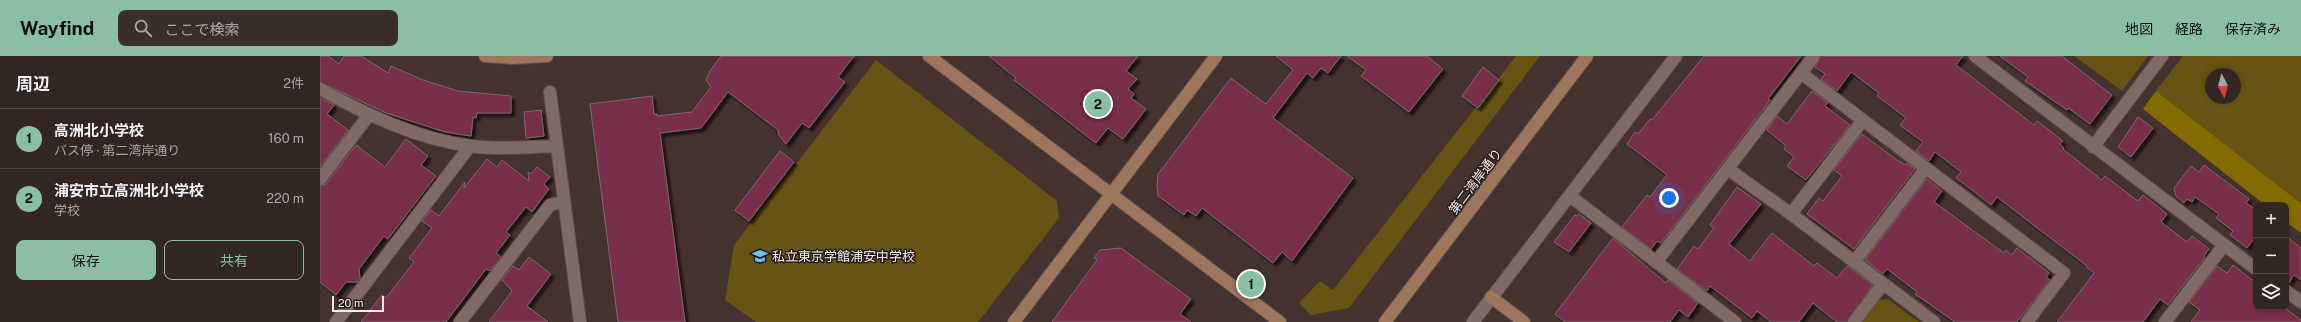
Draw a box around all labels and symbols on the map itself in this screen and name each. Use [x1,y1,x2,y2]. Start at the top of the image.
north arrow [2205,68,2241,104]
pin: 2 [1085,89,1111,119]
street label: 第二湾岸通り [1446,146,1505,217]
your location [1659,188,1679,208]
school or university icon: 私立東京学館浦安中学校 [751,247,769,265]
place label: 私立東京学館浦安中学校 [772,249,915,264]
pin: 1 [1238,269,1264,299]
scale bar [332,294,384,313]

